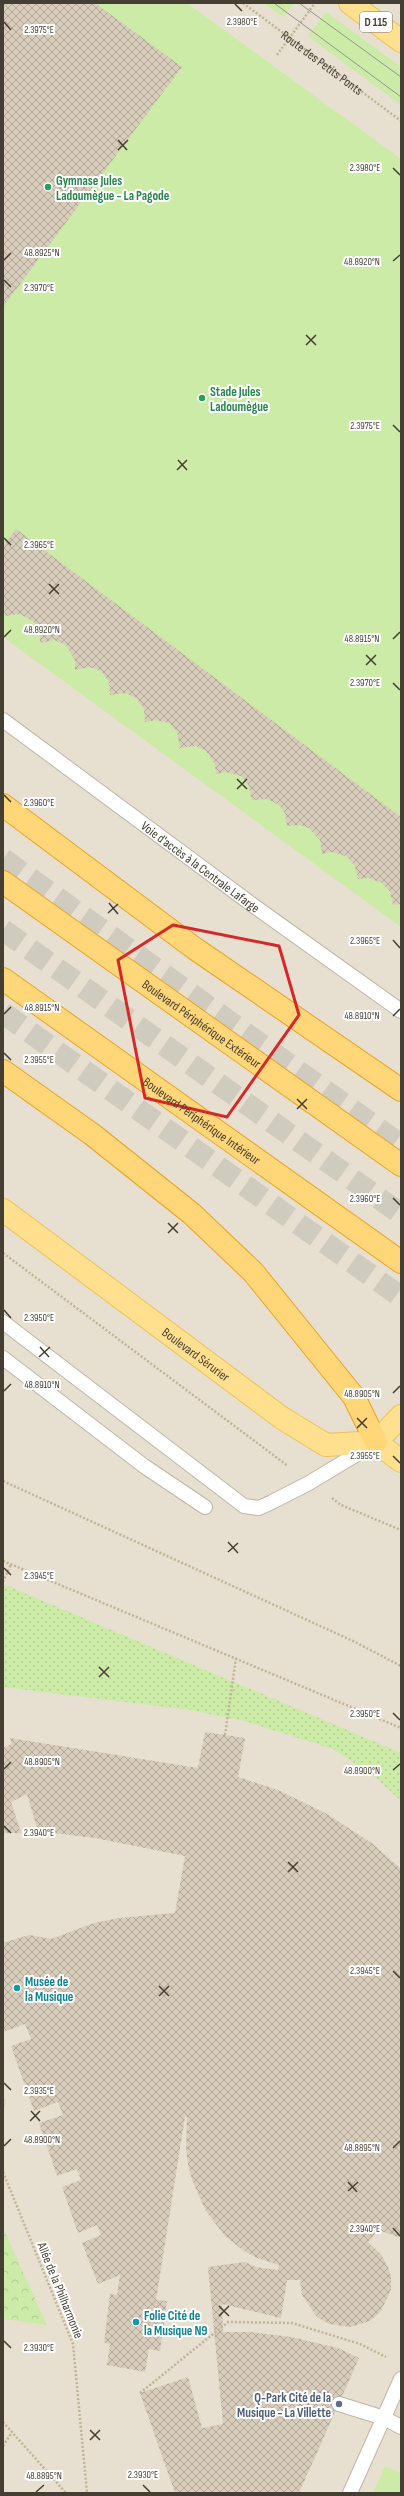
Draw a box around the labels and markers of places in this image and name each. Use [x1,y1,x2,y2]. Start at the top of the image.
place label: Gymnase Jules Ladoumègue - La Pagode [56,173,170,204]
marker: Gymnase Jules Ladoumègue - La Pagode [43,182,53,192]
place label: Stade Jules Ladoumègue [210,384,269,415]
marker: Stade Jules Ladoumègue [197,393,207,403]
place label: Musée de la Musique [25,1974,74,2005]
marker: Musée de la Musique [12,1983,22,1993]
place label: Folie Cité de la Musique N9 [144,2308,208,2339]
marker: Folie Cité de la Musique N9 [131,2317,141,2327]
place label: Q-Park Cité de la Musique - La Villette [237,2390,331,2421]
marker: Q-Park Cité de la Musique - La Villette [334,2399,344,2409]

